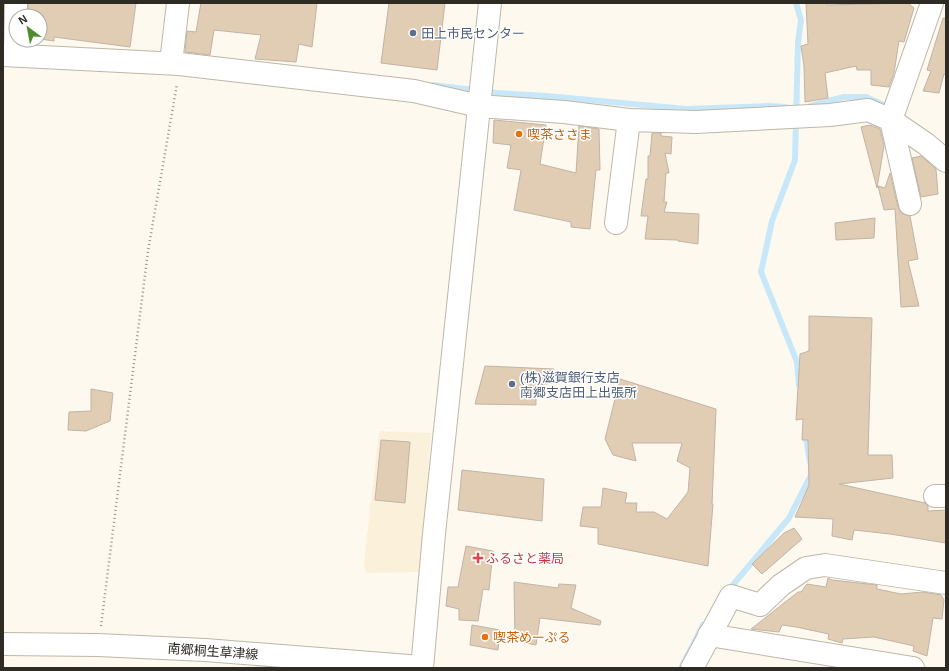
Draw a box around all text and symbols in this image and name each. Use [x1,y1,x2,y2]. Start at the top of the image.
north arrow [8,8,48,48]
text: N [16,12,29,27]
place label: 田上市民センター [421,26,525,41]
marker: 田上市民センター [408,28,418,38]
place label: 喫茶ささま [527,127,592,142]
marker: 喫茶ささま [514,129,524,139]
place label: (株)滋賀銀行支店 南郷支店田上出張所 [520,370,637,400]
marker: (株)滋賀銀行支店 南郷支店田上出張所 [507,379,517,389]
place label: ふるさと薬局 [486,551,564,566]
marker: ふるさと薬局 [473,553,483,563]
place label: 喫茶めーぷる [493,630,570,645]
marker: 喫茶めーぷる [480,632,490,642]
street label: 南郷桐生草津線 [167,641,259,662]

